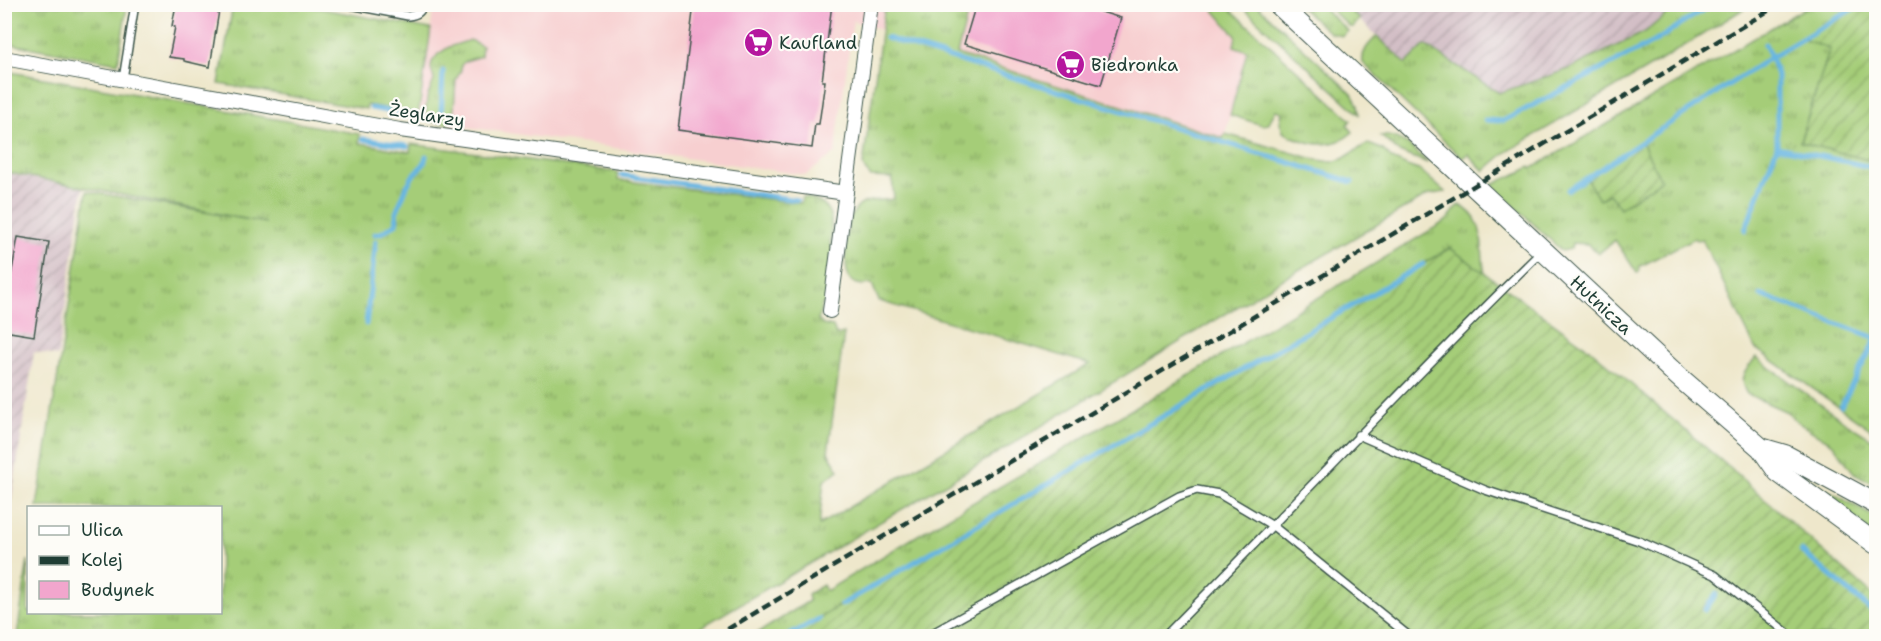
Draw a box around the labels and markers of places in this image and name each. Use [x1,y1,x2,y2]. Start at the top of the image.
supermarket icon: Kaufland [742,27,774,59]
place label: Kaufland [779,31,857,55]
supermarket icon: Biedronka [1054,49,1086,81]
place label: Biedronka [1091,53,1178,77]

